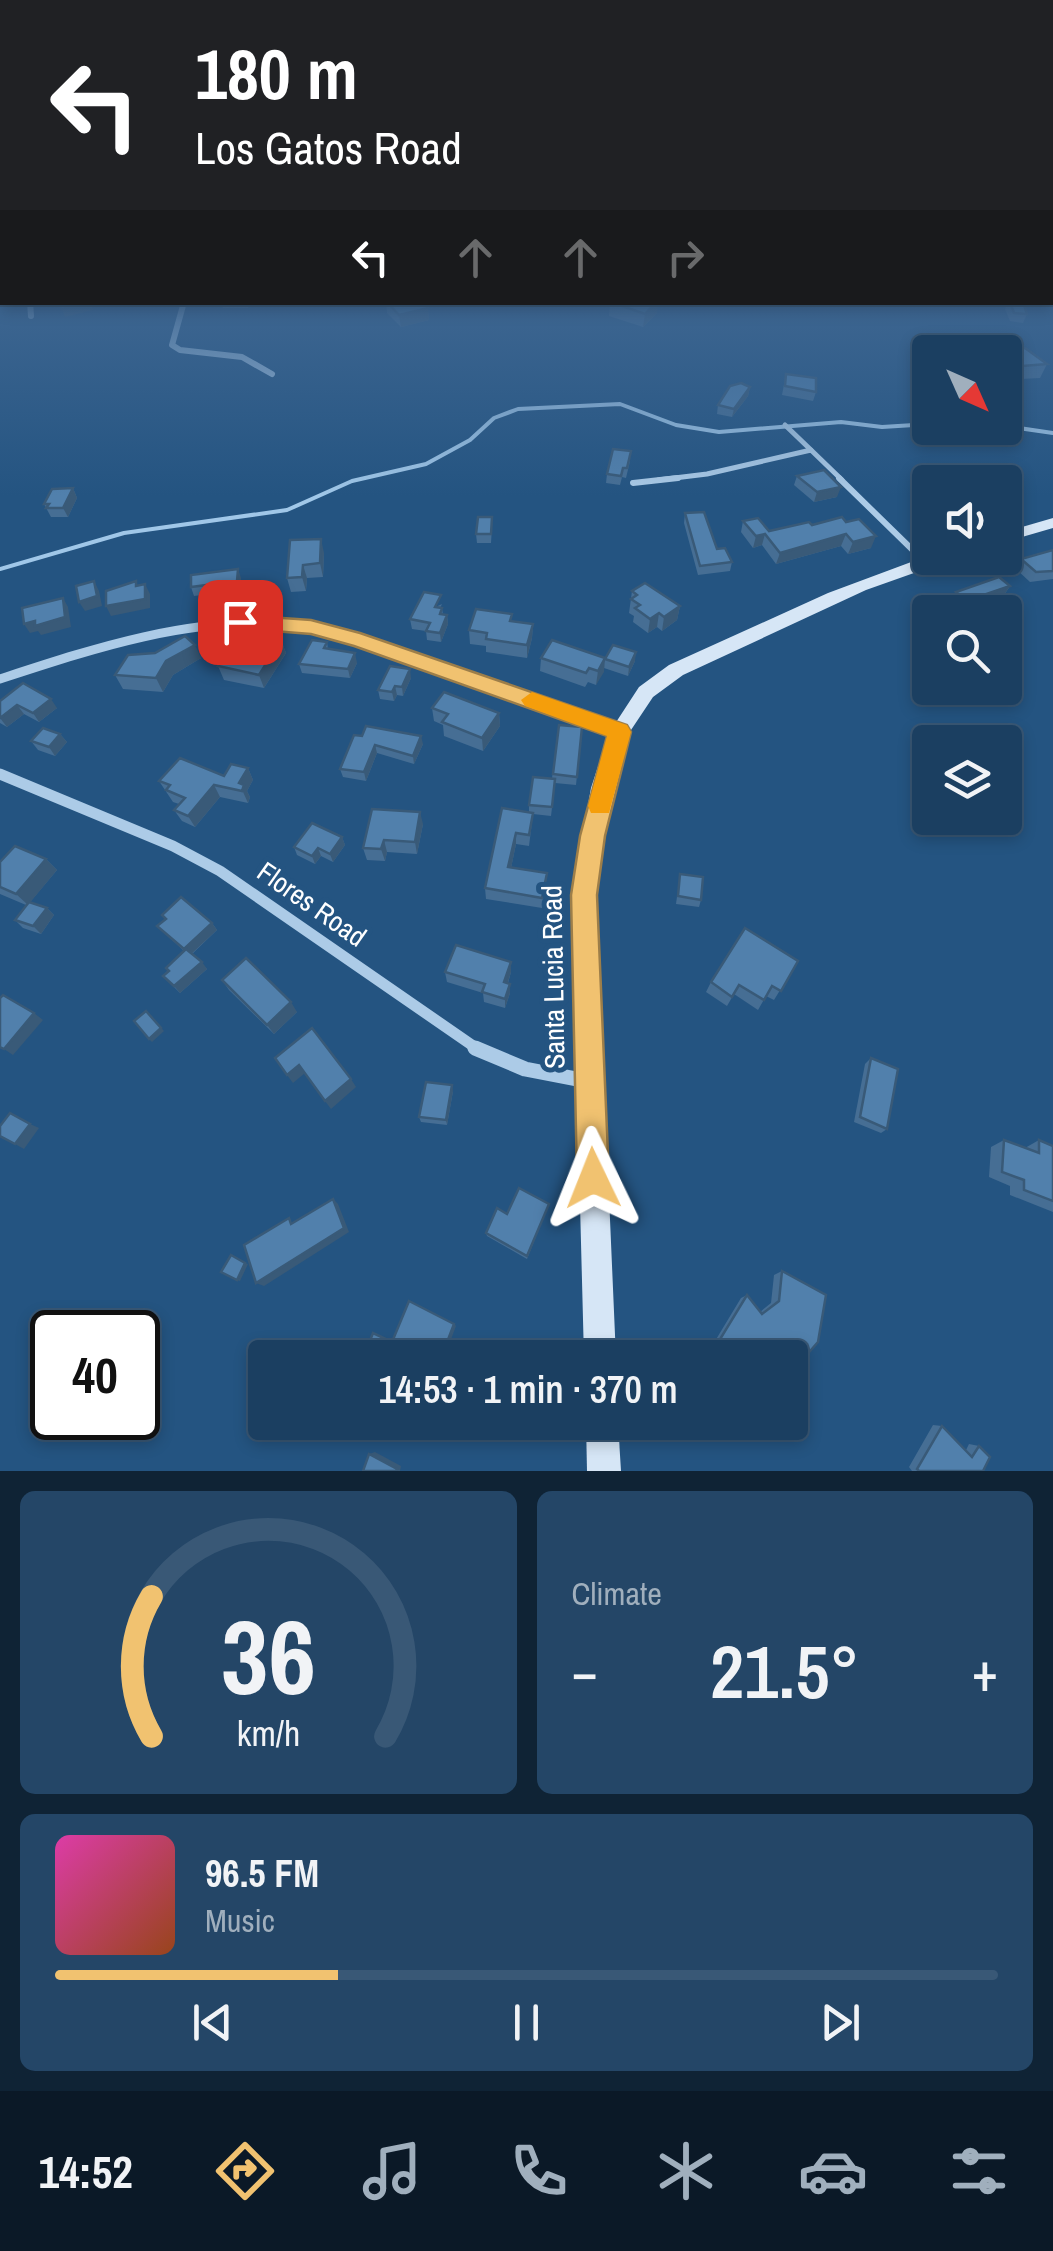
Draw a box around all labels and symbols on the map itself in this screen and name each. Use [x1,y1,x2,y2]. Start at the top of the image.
north arrow [912,335,1022,445]
pin [198,580,283,665]
street label: Flores Road [250,853,374,955]
street label: Santa Lucia Road [532,885,574,1069]
position arrow [541,1126,645,1230]
speed limit sign: 40 [30,1310,160,1440]

